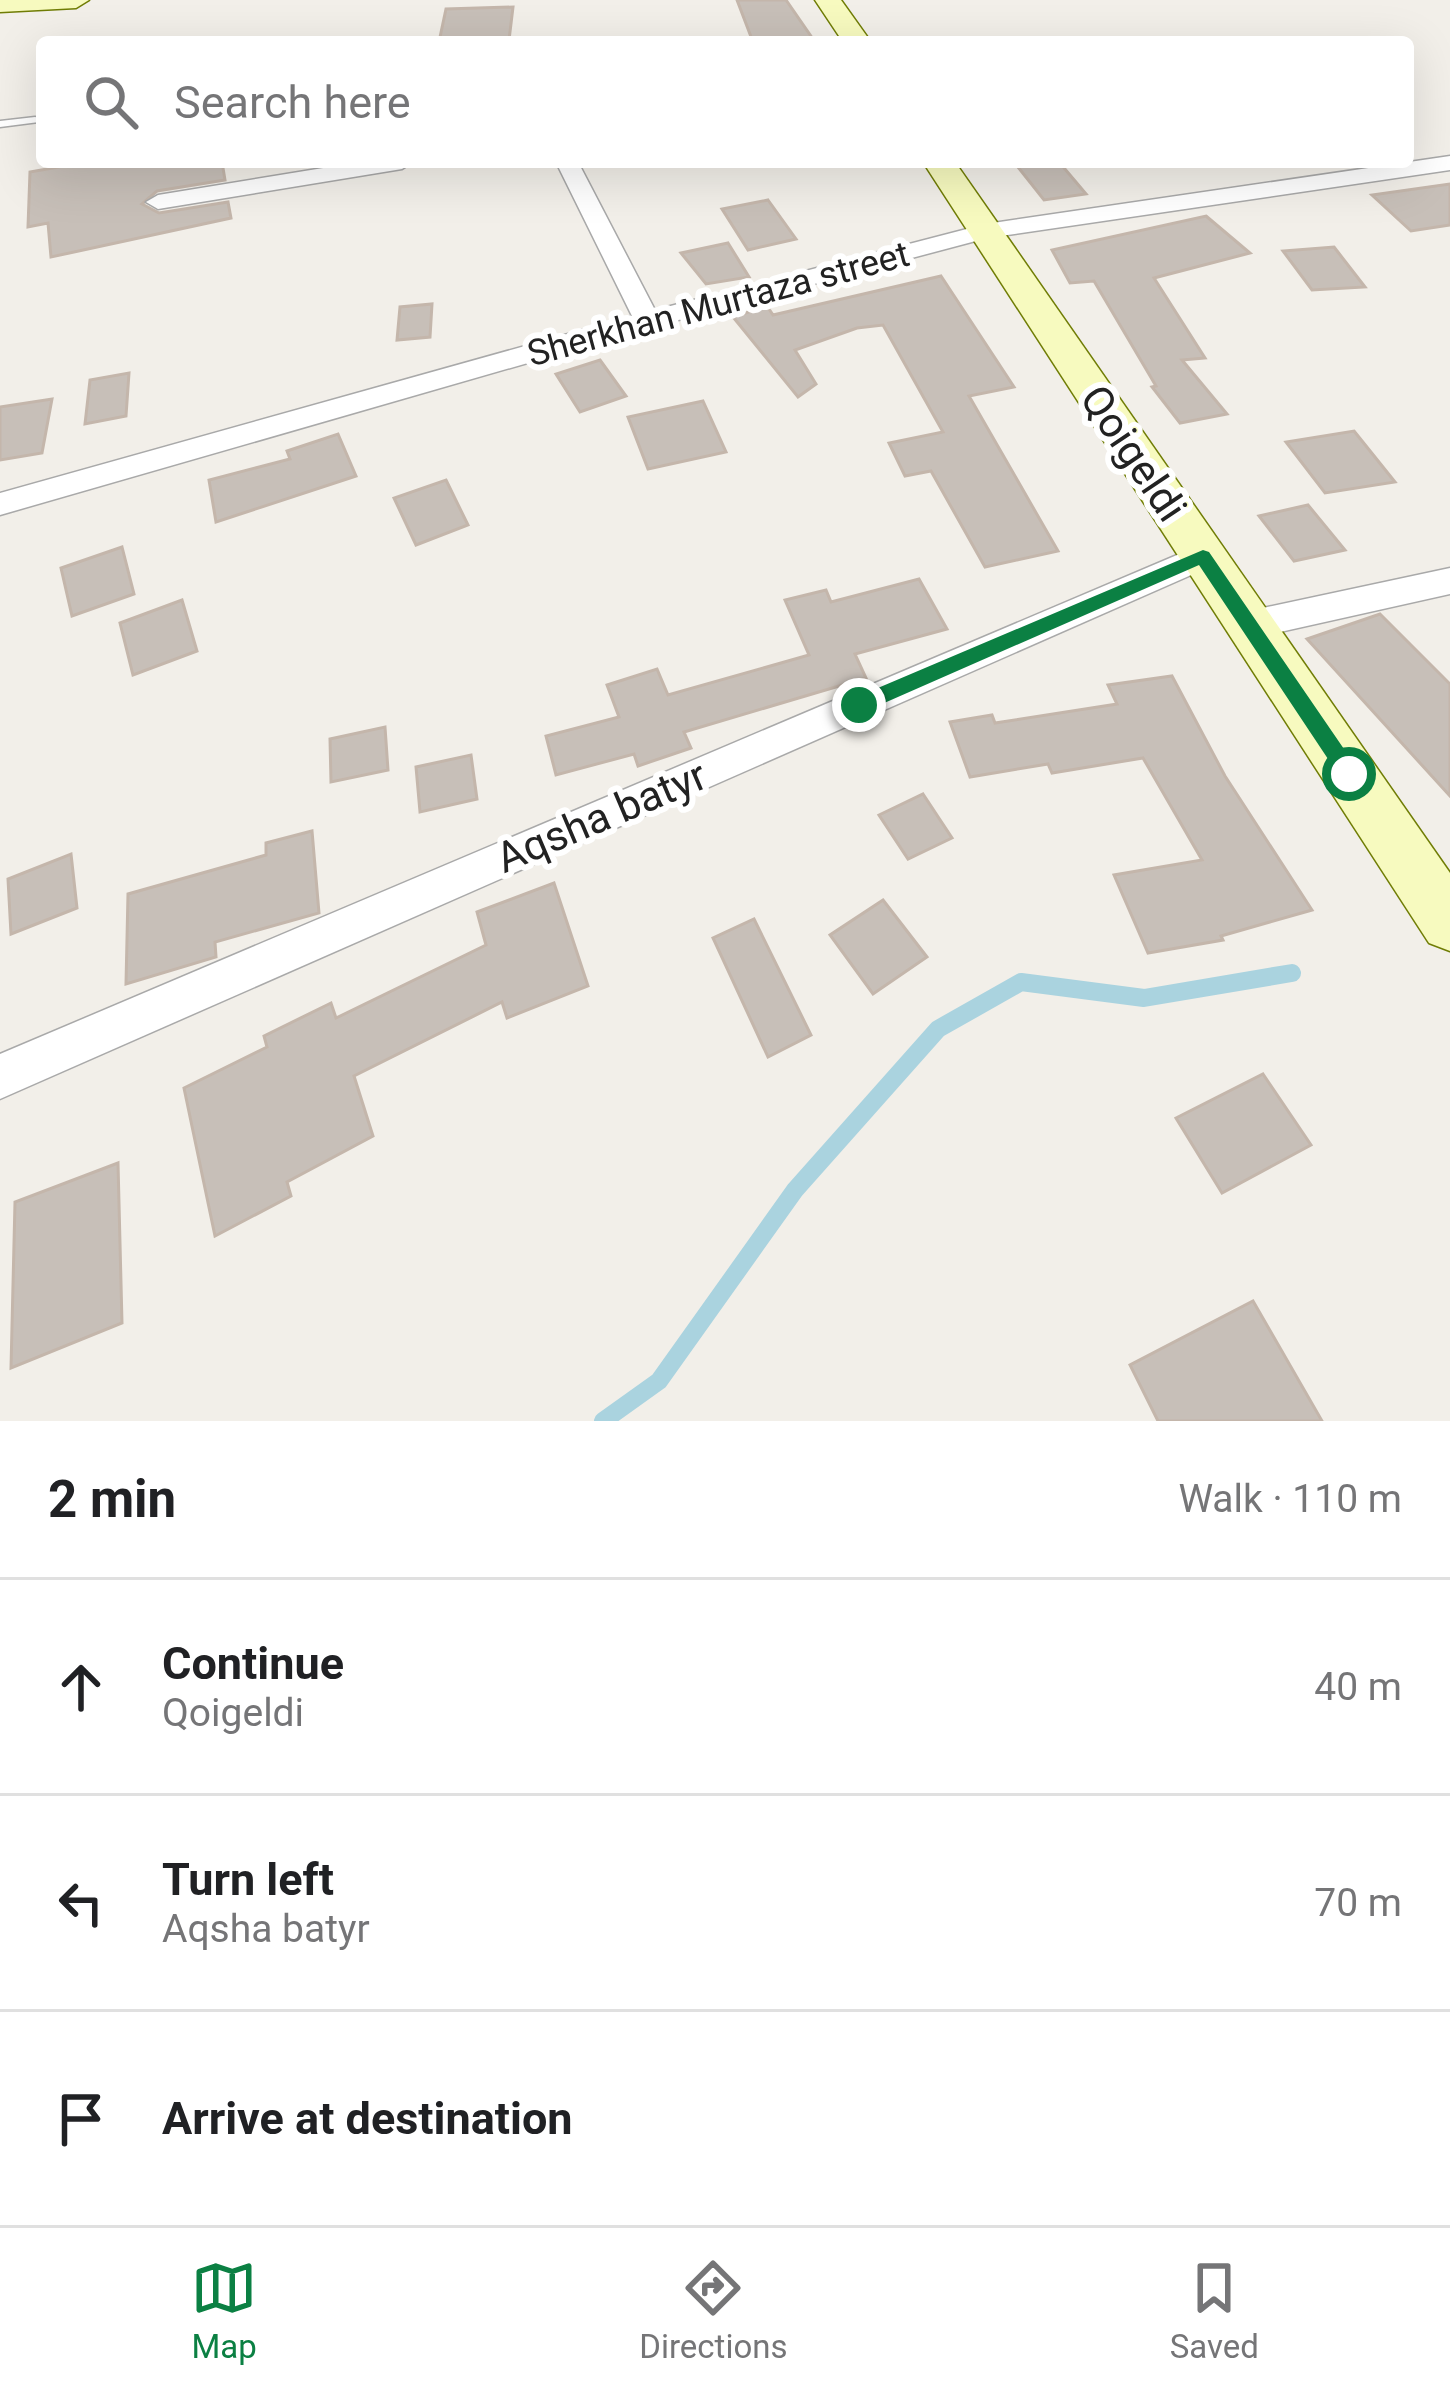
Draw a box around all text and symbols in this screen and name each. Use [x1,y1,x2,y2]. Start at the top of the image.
search box [36,36,1414,168]
icon: search [78,69,144,135]
text: Search here [174,76,411,129]
street label: Sherkhan Murtaza street [523,233,914,375]
street label: Qoigeldi [1070,376,1197,530]
route end [832,678,886,732]
route start [1322,747,1376,801]
street label: Aqsha batyr [489,750,714,883]
text: 2 min [48,1470,176,1529]
text: Walk · 110 m [1178,1476,1402,1522]
text: Continue [162,1637,344,1690]
icon: ahead [48,1654,114,1720]
text: 40 m [1314,1664,1402,1710]
text: Qoigeldi [162,1690,304,1736]
text: Turn left [162,1853,334,1906]
icon: left [48,1870,114,1936]
text: 70 m [1314,1880,1402,1926]
text: Aqsha batyr [162,1906,370,1952]
icon: arrive [48,2086,114,2152]
text: Arrive at destination [162,2092,573,2145]
tab: Map [191,2255,257,2366]
tab: Directions [639,2255,788,2366]
tab: Saved [1170,2255,1259,2366]

